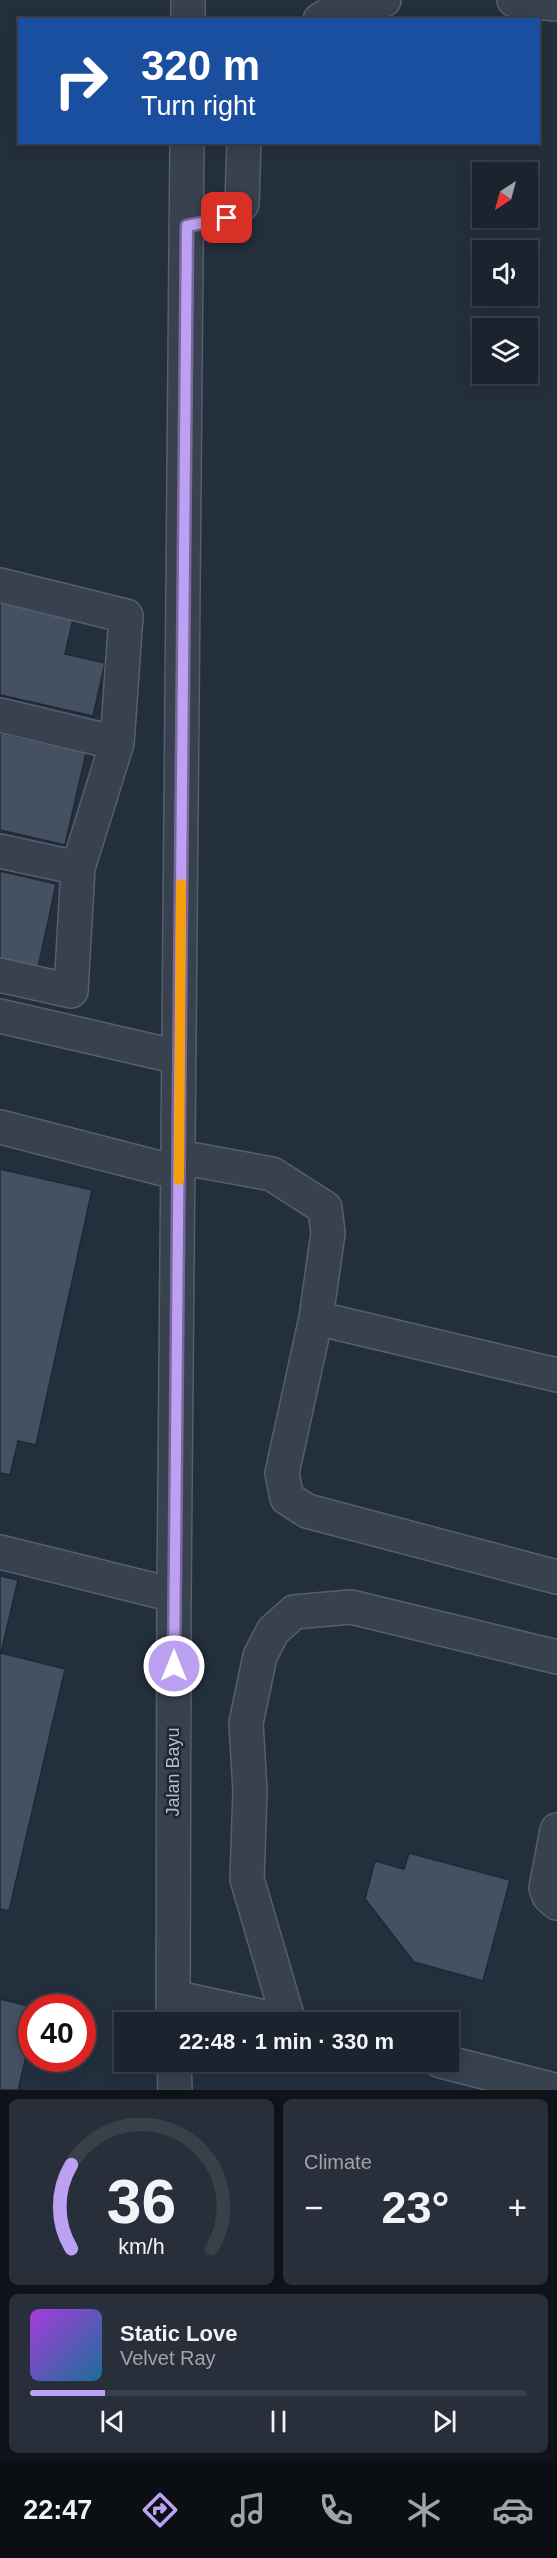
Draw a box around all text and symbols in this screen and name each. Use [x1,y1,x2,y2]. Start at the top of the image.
icon: right [42,42,120,120]
text: 320 m [141,42,260,89]
text: Turn right [141,91,256,121]
north arrow [472,162,538,228]
map controls [472,162,538,384]
pin [201,192,252,243]
icon: arrive [210,201,243,234]
button: sound [472,240,538,306]
button: layers [472,318,538,384]
position arrow [142,1634,206,1698]
street label: Jalan Bayu [163,1727,183,1817]
speed limit sign: 40 [18,1994,96,2072]
text: 22:48 · 1 min · 330 m [179,2029,394,2054]
text: Climate [304,2151,372,2173]
text: 36 [107,2167,176,2236]
text: 23° [381,2182,450,2233]
text: − [304,2189,323,2226]
text: + [508,2189,527,2226]
text: km/h [118,2235,165,2259]
text: Static Love [120,2321,237,2346]
text: Velvet Ray [120,2347,216,2369]
icon: previous [96,2405,129,2438]
icon: pause [262,2405,295,2438]
icon: next [428,2405,461,2438]
icon: directions [139,2489,181,2531]
icon: music [227,2489,269,2531]
icon: phone [315,2489,357,2531]
icon: climate [403,2489,445,2531]
icon: car [492,2489,534,2531]
text: 22:47 [23,2495,92,2525]

